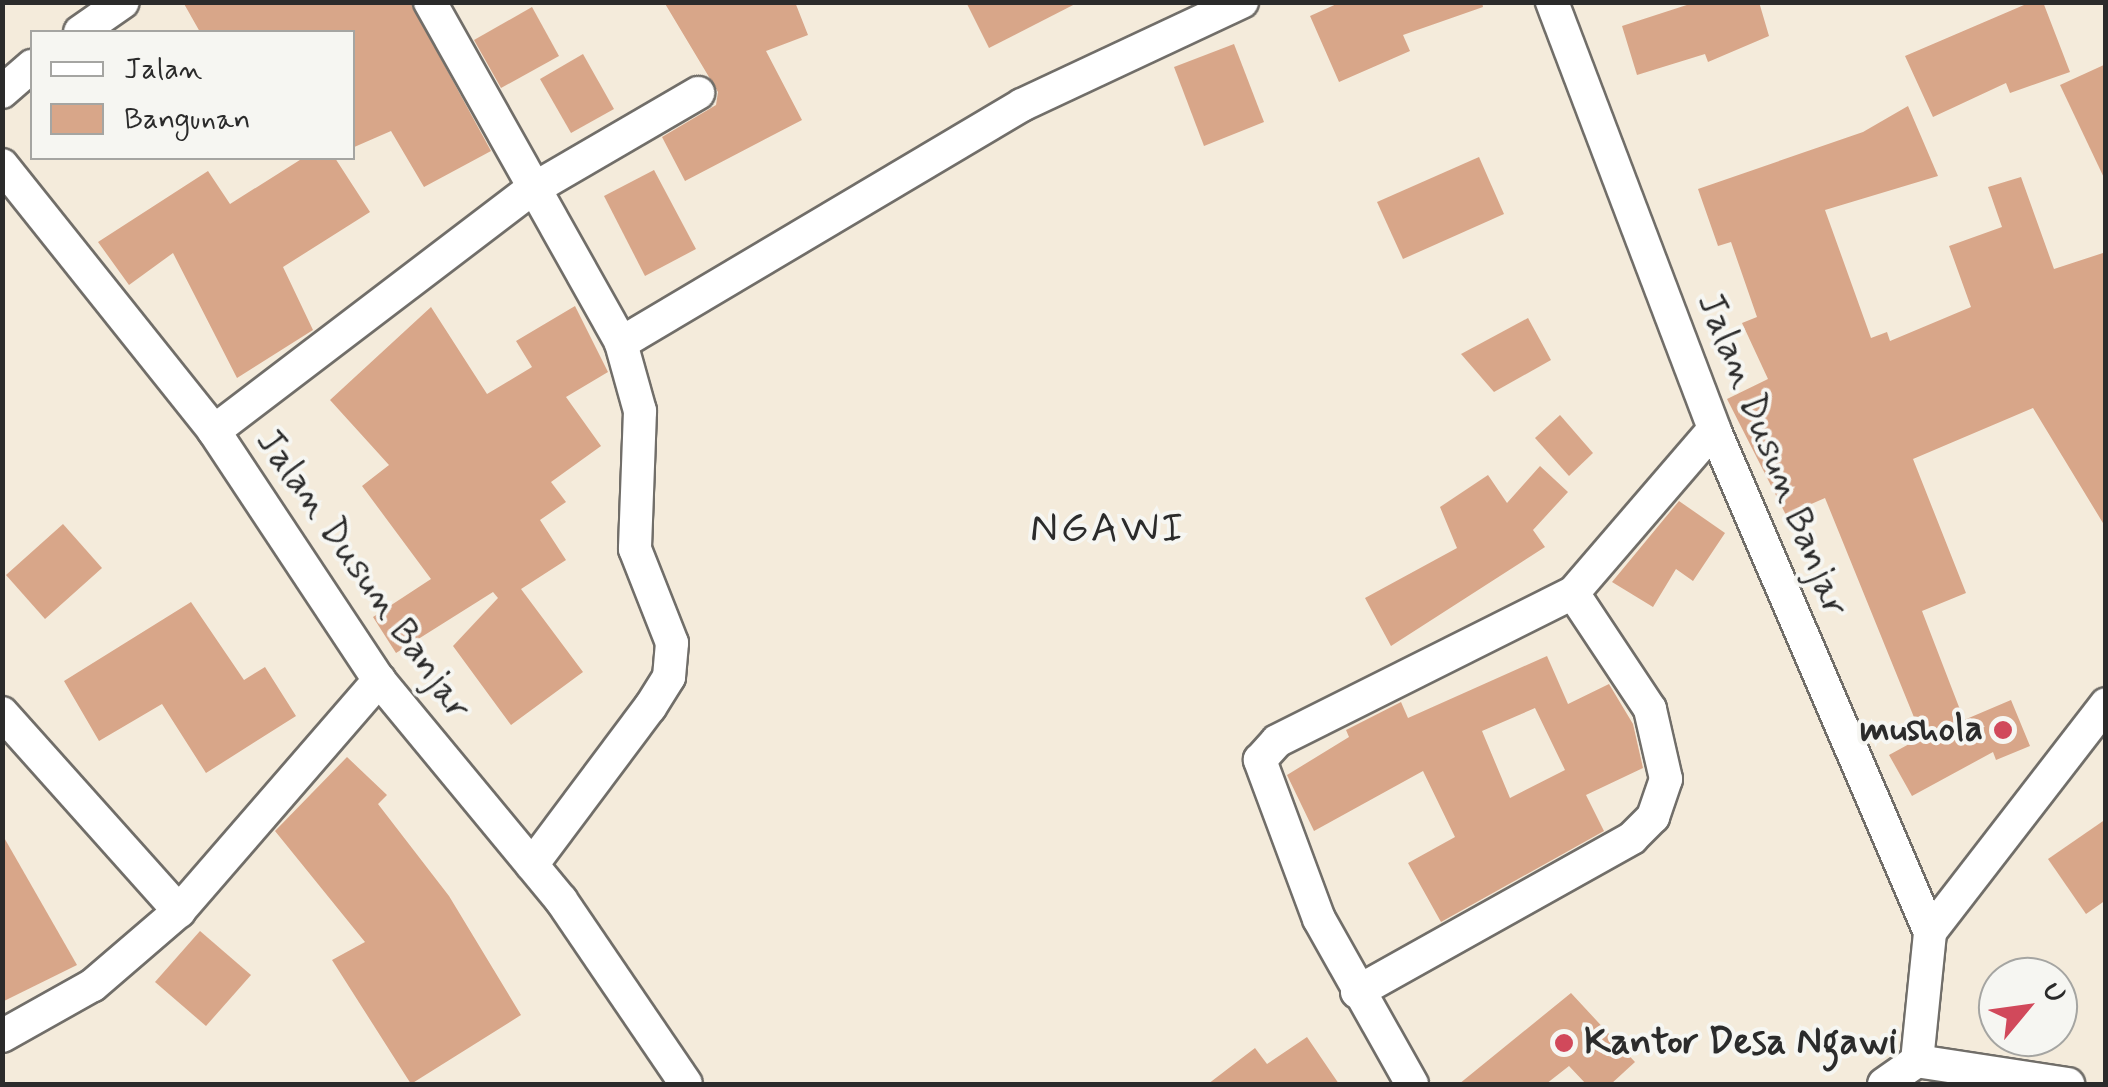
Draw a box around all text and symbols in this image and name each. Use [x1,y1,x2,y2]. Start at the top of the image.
legend [30,30,355,160]
text: Jalan [124,50,202,89]
text: Bangunan [124,100,251,139]
street label: Jalan Dusun Banjar [1688,291,1856,619]
street label: Jalan Dusun Banjar [248,425,478,725]
district label: NGAWI [1030,505,1186,555]
place label: mushola [1860,707,1983,753]
marker: mushola [1992,719,2014,741]
north arrow [1978,957,2078,1057]
text: U [2032,976,2074,1010]
place label: Kantor Desa Ngawi [1584,1020,1899,1066]
marker: Kantor Desa Ngawi [1553,1032,1575,1054]

